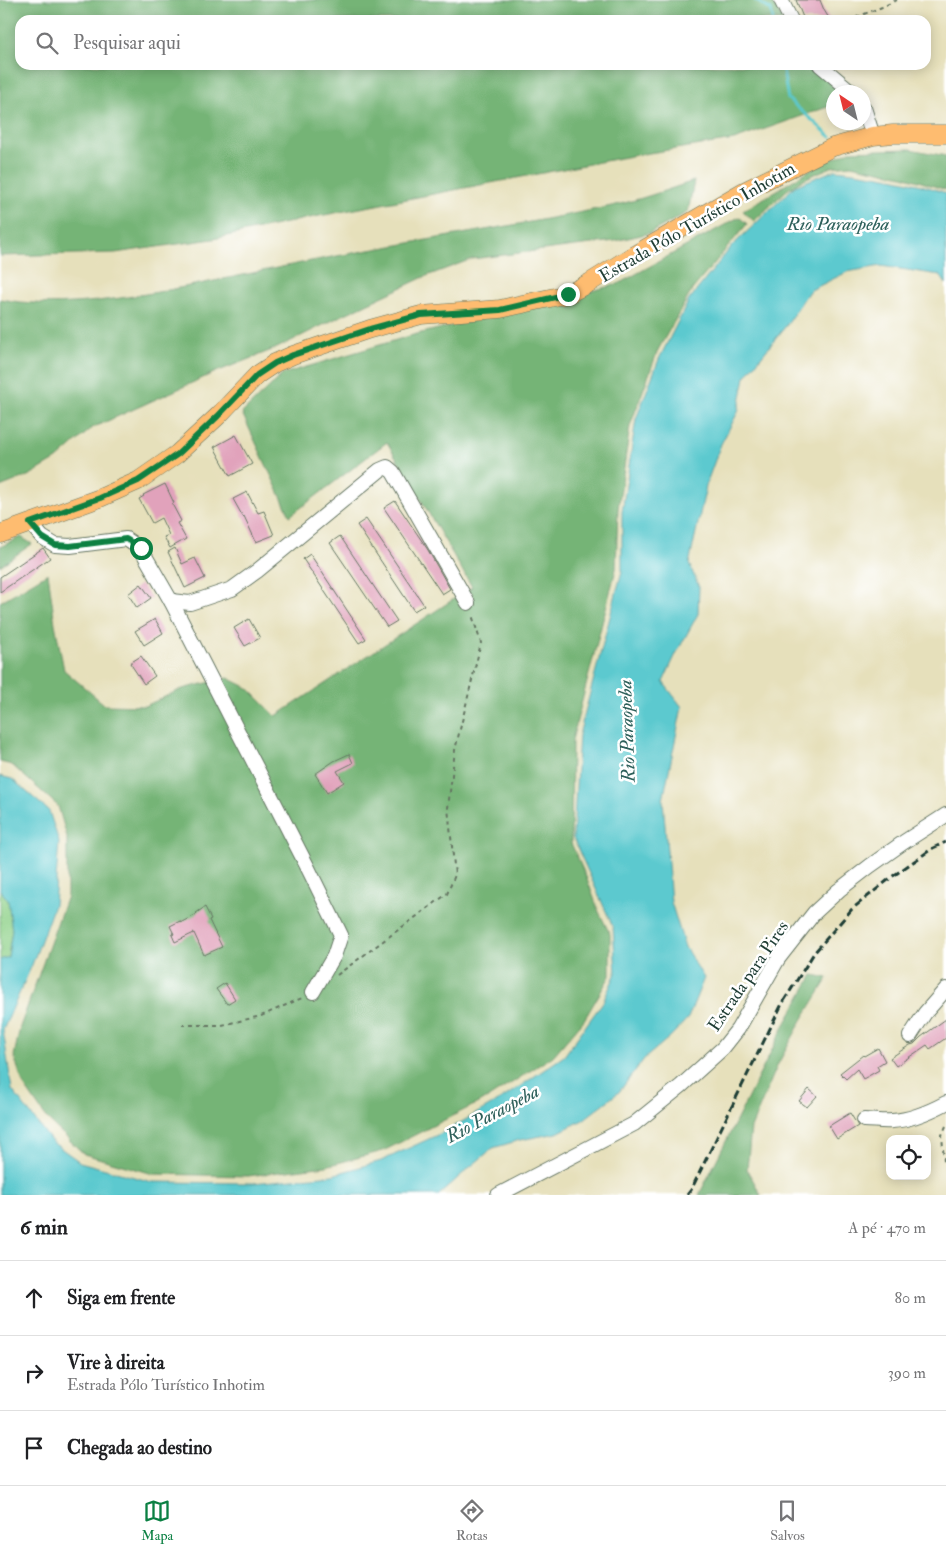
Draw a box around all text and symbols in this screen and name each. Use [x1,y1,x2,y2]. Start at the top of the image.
search box [15,15,931,70]
icon: search [33,29,61,57]
text: Pesquisar aqui [73,31,181,55]
north arrow [826,85,871,130]
street label: Estrada Pólo Turístico Inhotim [595,157,799,288]
water label: Rio Paraopeba [786,212,890,236]
route end [557,283,580,306]
route start [130,537,153,560]
water label: Rio Paraopeba [613,679,641,784]
street label: Estrada para Pires [703,916,794,1036]
water label: Rio Paraopeba [441,1079,544,1149]
map controls [886,1135,931,1180]
button: locate [886,1135,931,1180]
text: 6 min [20,1214,68,1241]
text: A pé · 470 m [848,1218,926,1238]
icon: ahead [20,1284,48,1312]
text: Siga em frente [67,1286,175,1310]
text: 80 m [895,1288,926,1308]
text: Vire à direita [67,1351,164,1375]
icon: right [20,1359,48,1387]
text: 390 m [888,1363,926,1383]
text: Estrada Pólo Turístico Inhotim [67,1375,265,1395]
icon: arrive [20,1434,48,1462]
text: Chegada ao destino [67,1436,212,1460]
tab: Mapa [141,1497,173,1544]
tab: Rotas [456,1497,488,1544]
tab: Salvos [770,1497,805,1544]

